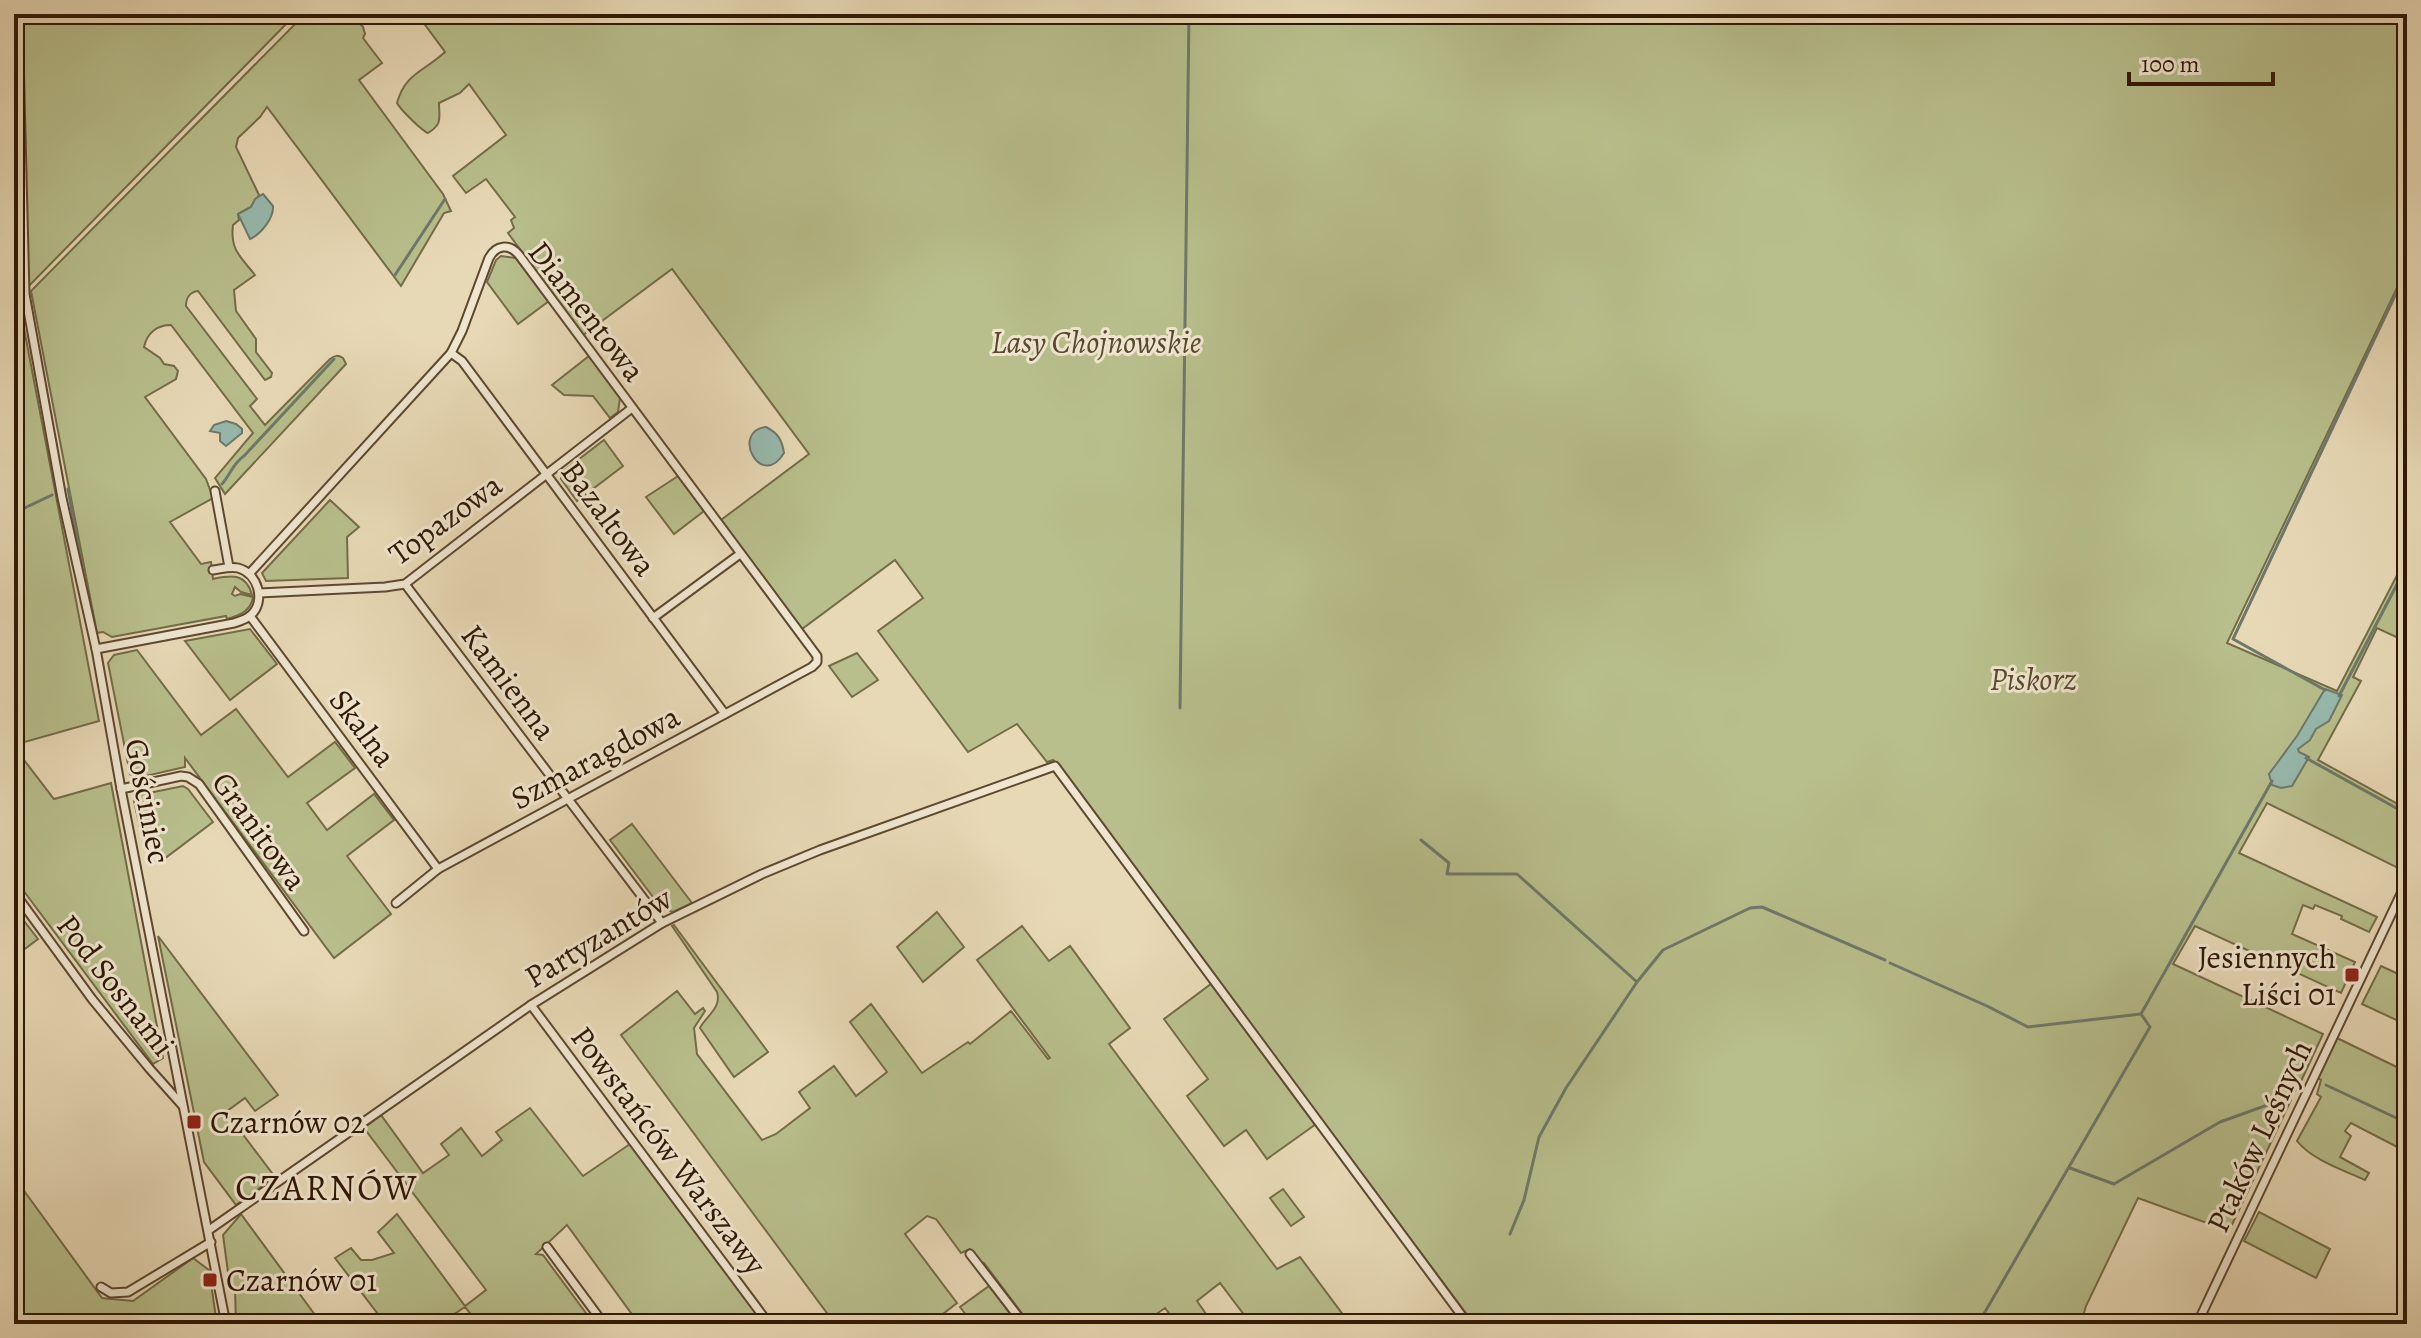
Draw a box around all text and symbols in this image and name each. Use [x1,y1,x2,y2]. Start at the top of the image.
scale bar [2129,36,2273,86]
text: 100 m [2141,48,2200,80]
street label: Diamentowa [518,231,656,391]
park label: Lasy Chojnowskie [991,320,1201,364]
street label: Bazaltowa [551,451,667,585]
street label: Topazowa [379,463,511,575]
street label: Kamienna [451,615,567,749]
park label: Piskorz [1990,657,2076,701]
street label: Skalna [319,680,407,776]
street label: Szmaragdowa [503,694,687,820]
street label: Gościniec [114,735,182,867]
street label: Granitowa [202,763,318,899]
street label: Partyzantów [516,876,680,998]
street label: Pod Sosnami [47,905,185,1065]
place label: Jesiennych Liści 01 [2197,935,2336,1016]
marker: Jesiennych Liści 01 [2343,966,2361,984]
street label: Powstańców Warszawy [561,1017,778,1284]
street label: Ptaków Leśnych [2195,1033,2323,1239]
place label: Czarnów 02 [210,1100,365,1144]
marker: Czarnów 02 [185,1113,203,1131]
district label: CZARNÓW [235,1163,419,1212]
place label: Czarnów 01 [226,1258,377,1302]
marker: Czarnów 01 [201,1271,219,1289]

